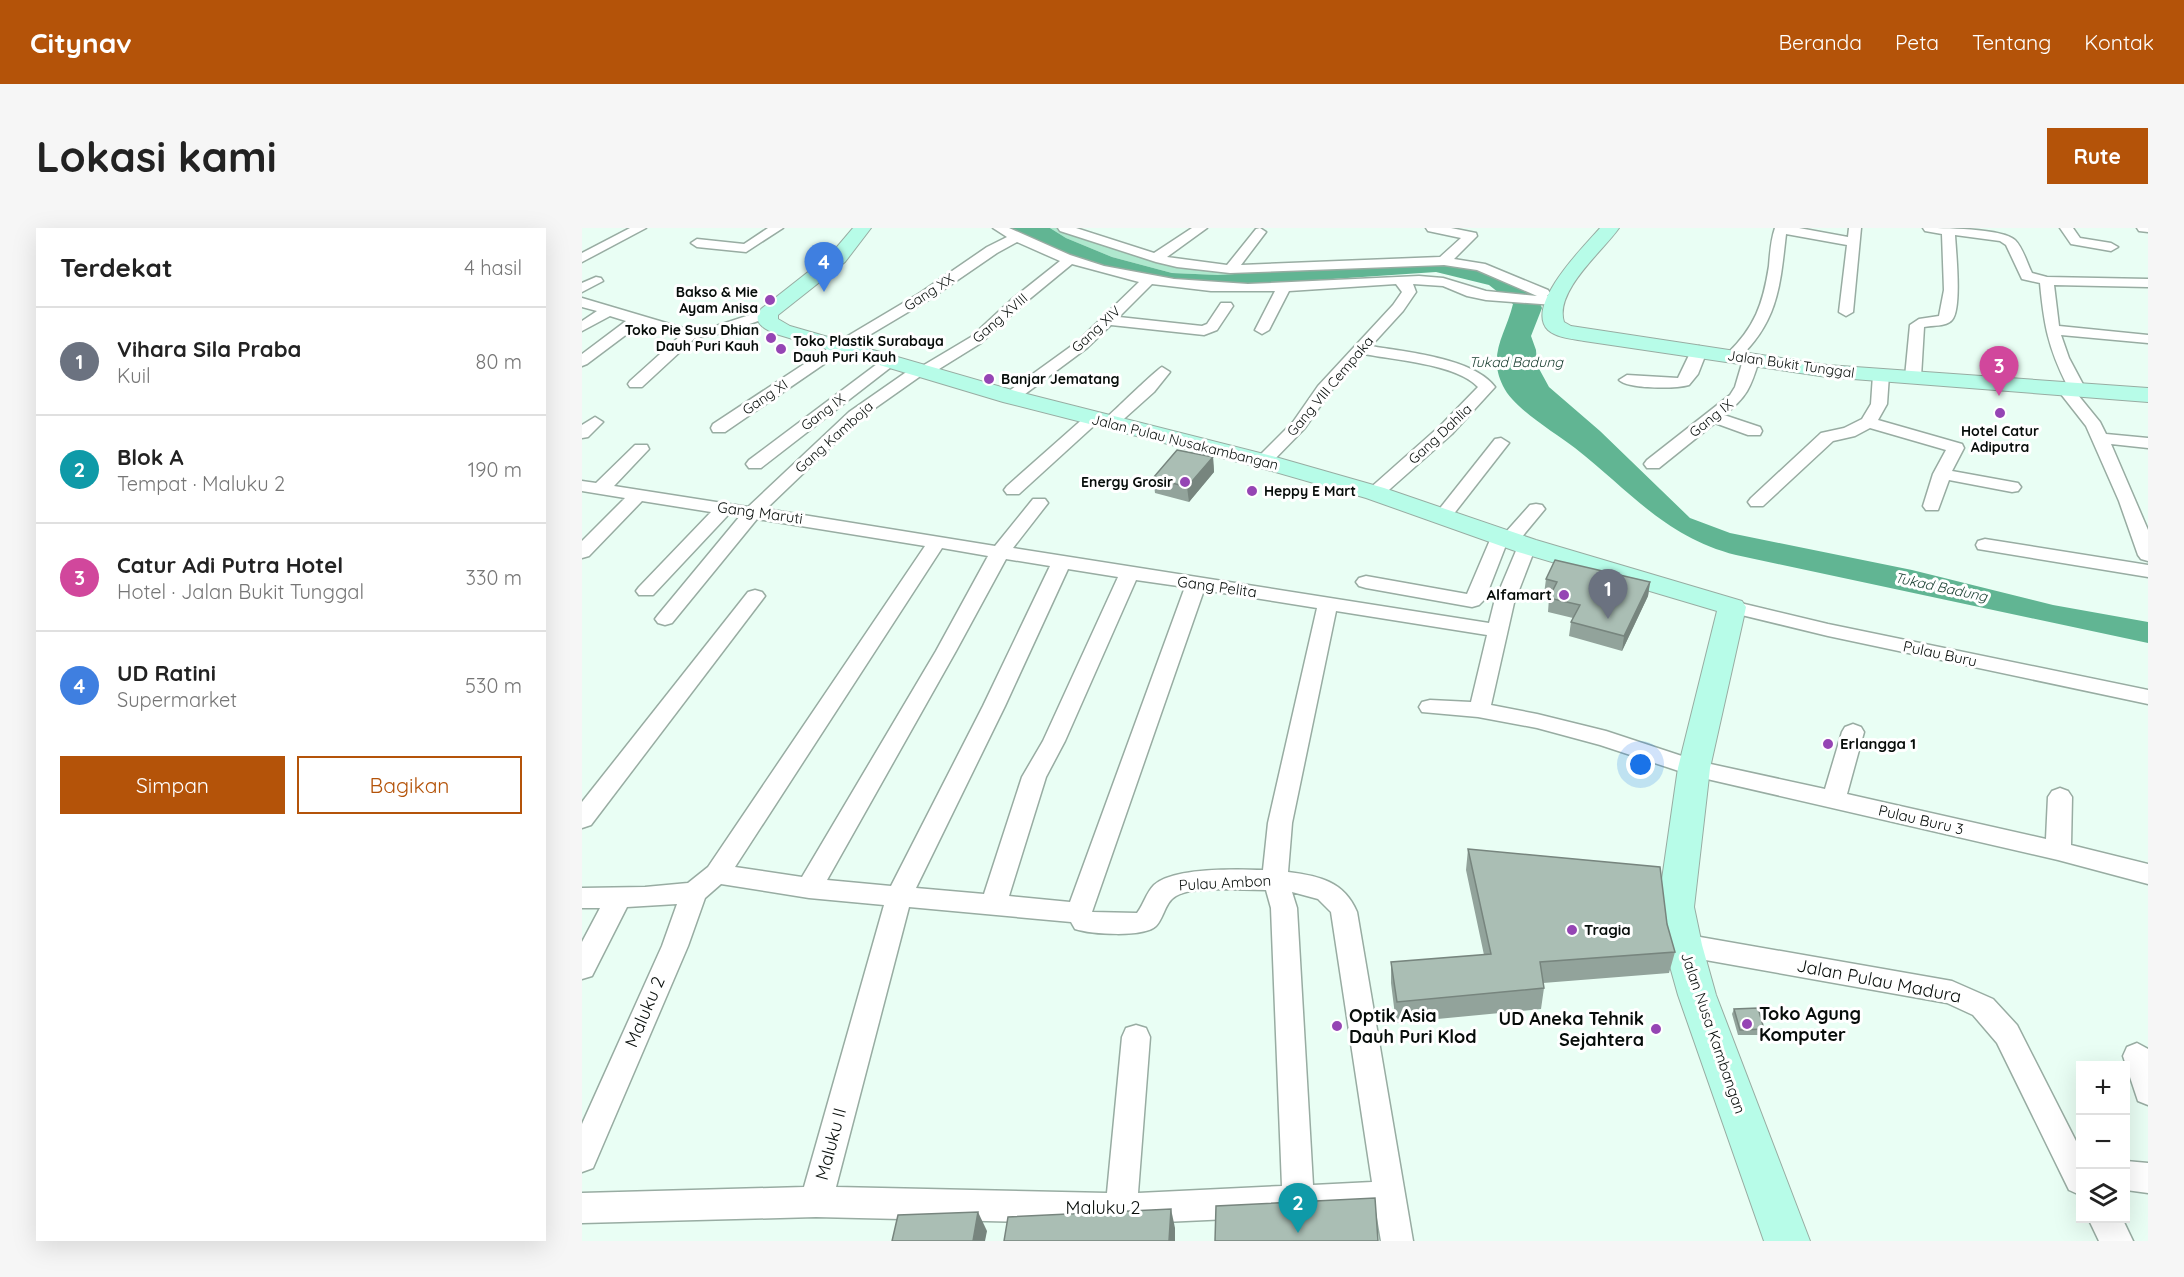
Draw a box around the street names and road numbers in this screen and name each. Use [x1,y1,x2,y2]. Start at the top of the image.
street label: Gang XX [901,269,958,315]
street label: Gang XVIII [969,289,1031,347]
street label: Gang XIV [1068,302,1124,356]
street label: Gang VIII Cempaka [1283,332,1377,440]
street label: Jalan Bukit Tunggal [1726,346,1856,382]
street label: Gang XI [739,375,791,419]
street label: Gang IX [797,389,849,435]
street label: Gang IX [1686,395,1737,441]
street label: Gang Kamboja [791,397,877,477]
street label: Gang Dahlia [1405,400,1475,468]
street label: Jalan Pulau Nusakambangan [1090,410,1280,474]
street label: Gang Maruti [716,497,804,528]
street label: Gang Pelita [1176,572,1258,601]
street label: Pulau Buru [1901,636,1979,671]
street label: Pulau Buru 3 [1877,800,1966,839]
street label: Pulau Ambon [1178,871,1272,894]
street label: Jalan Nusa Kambangan [1677,950,1750,1116]
street label: Jalan Pulau Madura [1795,953,1963,1008]
street label: Maluku 2 [619,973,670,1051]
street label: Maluku II [810,1105,851,1182]
street label: Maluku 2 [1066,1196,1140,1219]

